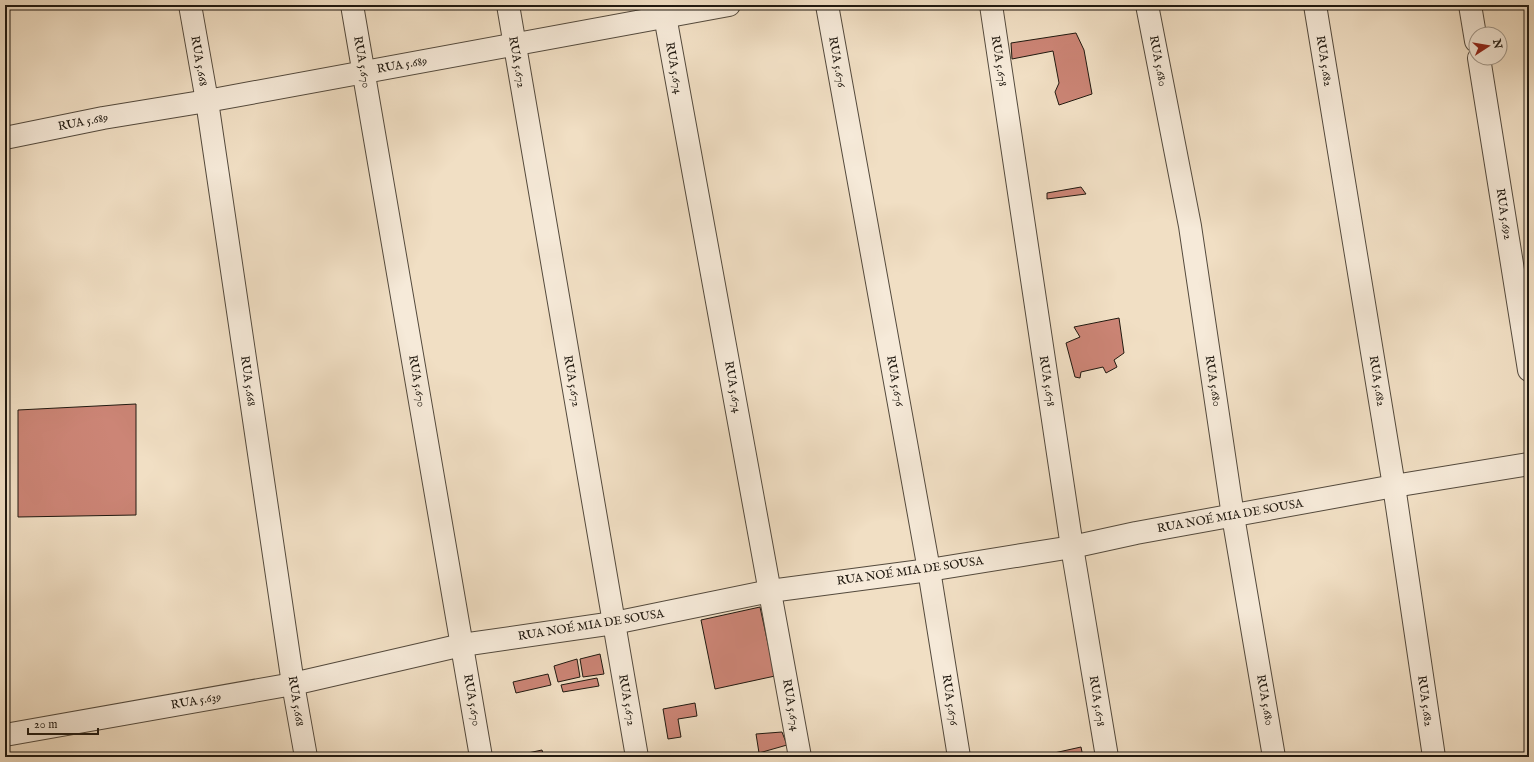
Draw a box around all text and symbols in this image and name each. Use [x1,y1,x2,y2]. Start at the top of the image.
north arrow [1468,26,1508,66]
street label: RUA 5.678 [988,34,1010,88]
street label: RUA 5.680 [1146,34,1170,88]
street label: RUA 5.682 [1313,34,1335,88]
street label: RUA 5.668 [187,35,211,88]
street label: RUA 5.670 [350,35,374,89]
street label: RUA 5.672 [505,35,529,89]
street label: RUA 5.676 [825,35,849,90]
text: N [1489,37,1505,51]
street label: RUA 5.674 [662,41,686,95]
street label: RUA 5.689 [376,53,428,77]
street label: RUA 5.689 [57,110,109,134]
street label: RUA 5.692 [1493,187,1516,241]
street label: RUA 5.670 [405,354,429,408]
street label: RUA 5.672 [560,354,584,408]
street label: RUA 5.676 [883,354,907,409]
street label: RUA 5.678 [1036,354,1058,408]
street label: RUA 5.680 [1202,354,1224,408]
street label: RUA 5.682 [1366,354,1388,408]
street label: RUA 5.668 [237,355,259,407]
street label: RUA 5.674 [721,360,745,414]
street label: RUA NOÉ MIA DE SOUSA [1156,495,1305,536]
street label: RUA NOÉ MIA DE SOUSA [836,552,985,589]
street label: RUA NOÉ MIA DE SOUSA [517,605,666,644]
street label: RUA 5.670 [460,673,484,727]
street label: RUA 5.672 [615,673,639,727]
street label: RUA 5.676 [939,673,962,728]
street label: RUA 5.680 [1253,673,1277,727]
street label: RUA 5.678 [1086,674,1108,728]
street label: RUA 5.668 [285,675,307,728]
street label: RUA 5.682 [1414,675,1436,728]
street label: RUA 5.674 [779,678,803,732]
street label: RUA 5.639 [170,689,222,713]
scale bar [28,710,98,736]
text: 20 m [34,717,57,732]

